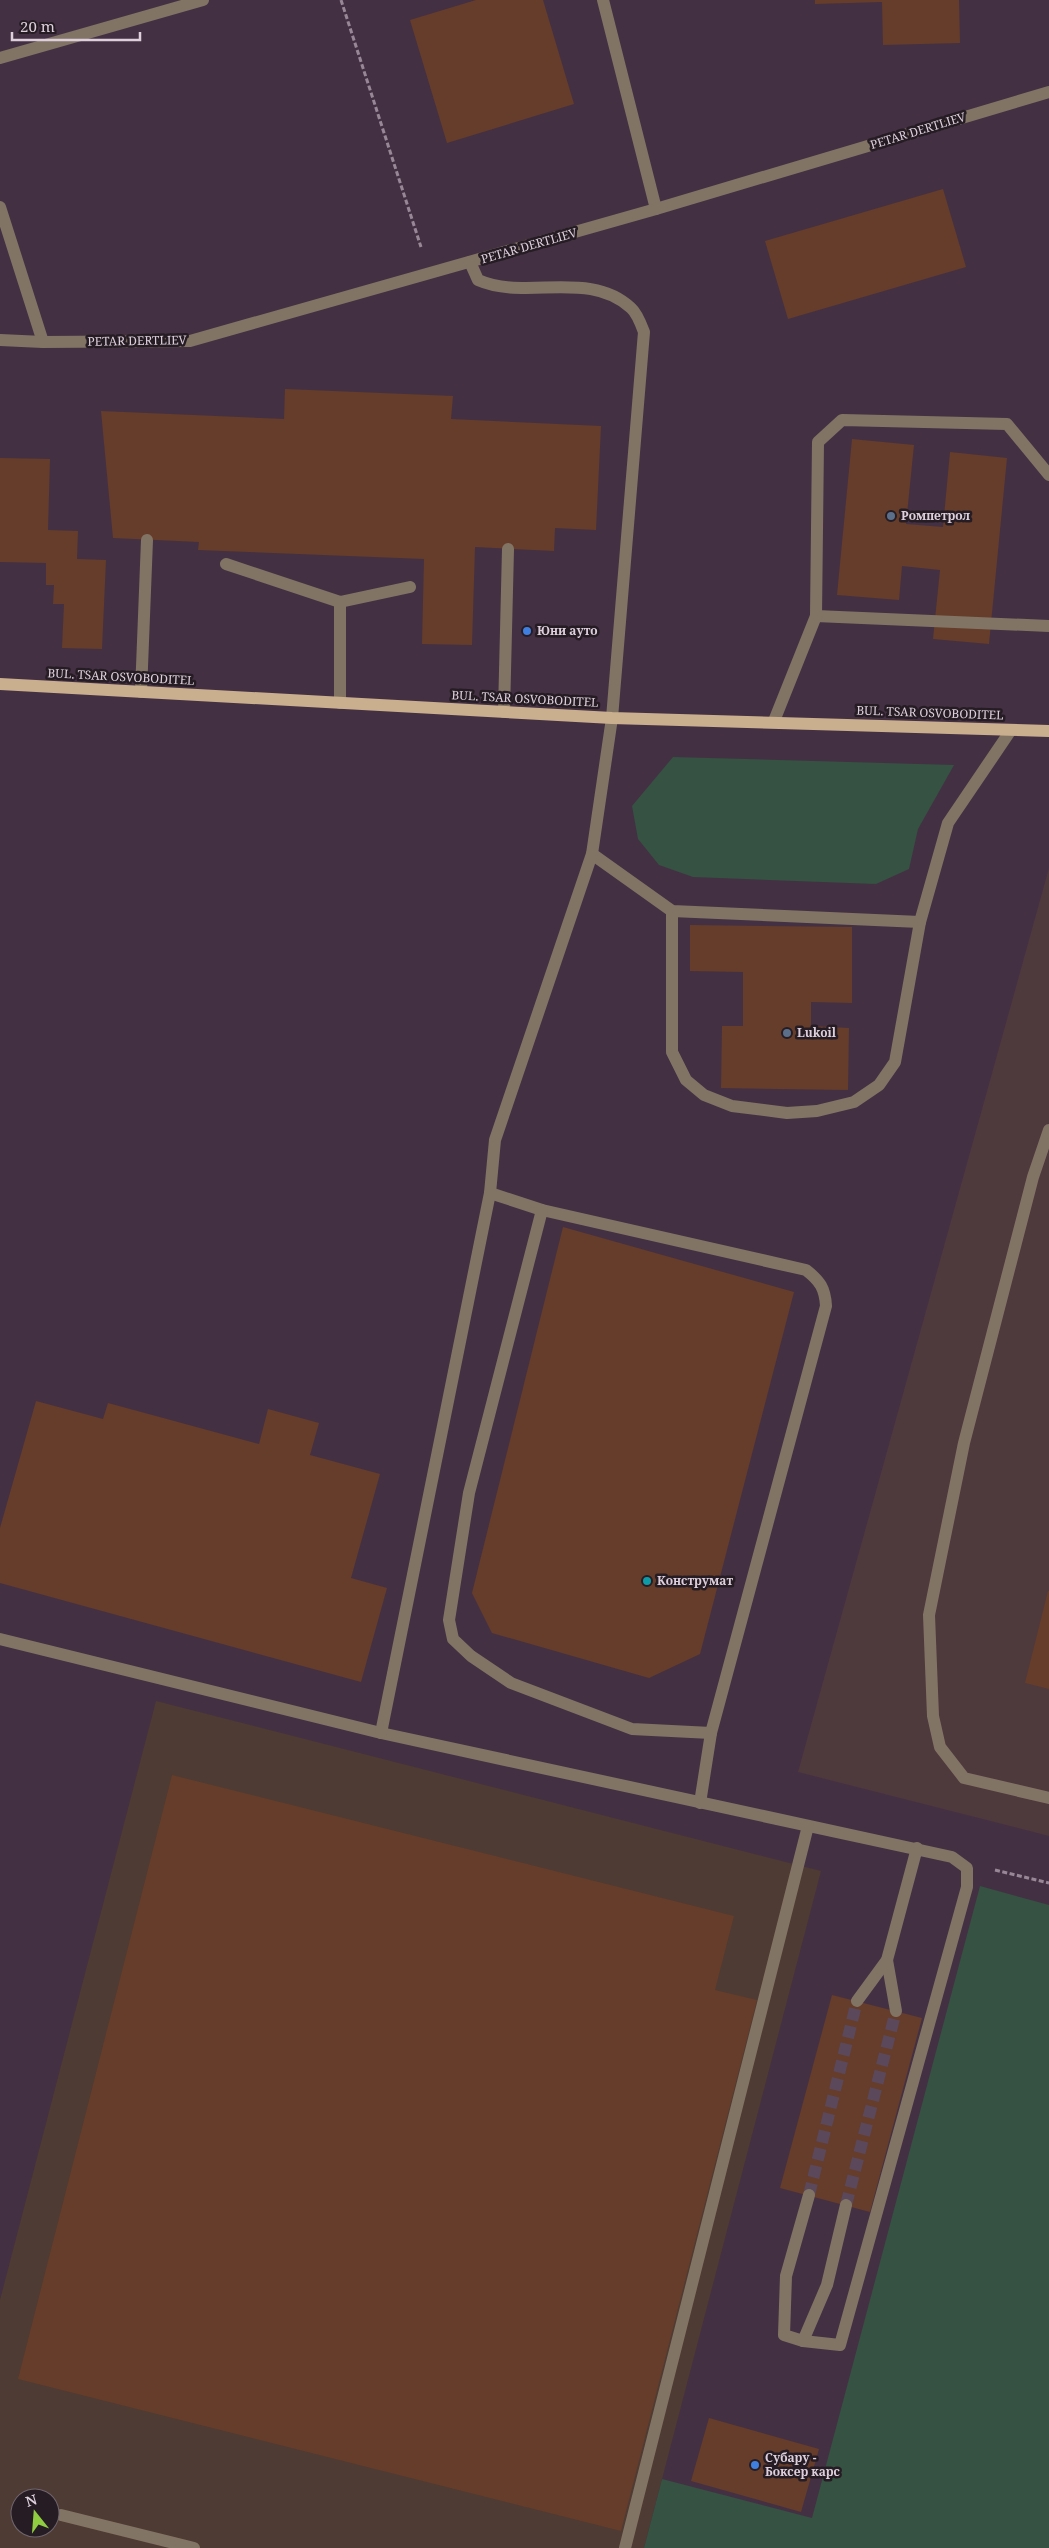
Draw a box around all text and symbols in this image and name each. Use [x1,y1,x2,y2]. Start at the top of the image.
scale bar [12,10,140,42]
text: 20 m [20,16,55,36]
street label: PETAR DERTLIEV [868,108,969,153]
street label: PETAR DERTLIEV [479,223,580,267]
street label: PETAR DERTLIEV [87,331,188,350]
place label: Ромпетрол [901,507,971,524]
marker: Ромпетрол [885,510,897,522]
place label: Юни ауто [537,622,598,639]
marker: Юни ауто [521,625,533,637]
street label: BUL. TSAR OSVOBODITEL [47,664,195,689]
street label: BUL. TSAR OSVOBODITEL [451,686,599,711]
street label: BUL. TSAR OSVOBODITEL [856,701,1004,724]
place label: Lukoil [797,1024,837,1041]
marker: Lukoil [781,1027,793,1039]
place label: Конструмат [657,1572,733,1589]
marker: Конструмат [641,1575,653,1587]
place label: Субару - Боксер карс [765,2449,840,2480]
marker: Субару - Боксер карс [749,2459,761,2471]
north arrow [10,2488,60,2538]
text: N [23,2489,39,2511]

